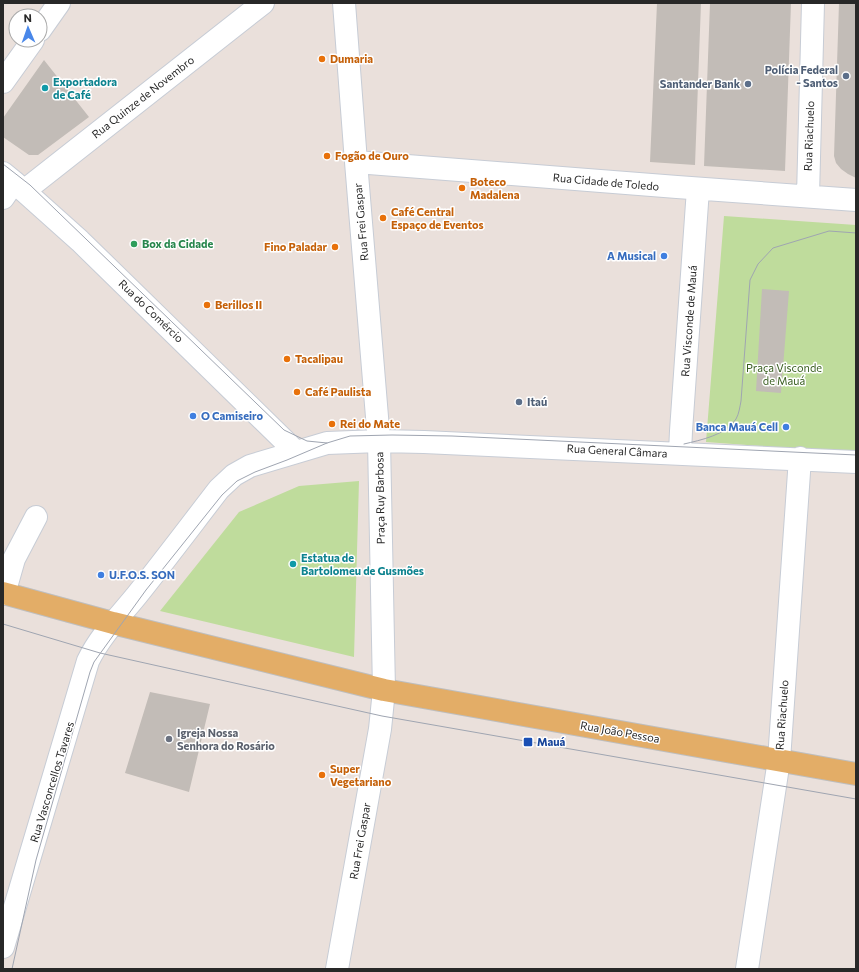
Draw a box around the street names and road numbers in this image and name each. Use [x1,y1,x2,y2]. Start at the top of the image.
street label: Rua Quinze de Novembro [89,52,197,141]
street label: Rua Riachuelo [801,100,816,171]
street label: Rua Cidade de Toledo [552,170,660,193]
street label: Rua Frei Gaspar [351,182,370,261]
street label: Rua Visconde de Mauá [678,265,699,377]
street label: Rua do Comércio [116,276,187,345]
street label: Rua General Câmara [566,441,668,460]
street label: Praça Ruy Barbosa [372,452,387,544]
street label: Rua Riachuelo [773,679,790,750]
street label: Rua João Pessoa [579,718,661,746]
street label: Rua Vasconcellos Tavares [27,720,76,844]
street label: Rua Frei Gaspar [346,801,373,880]

